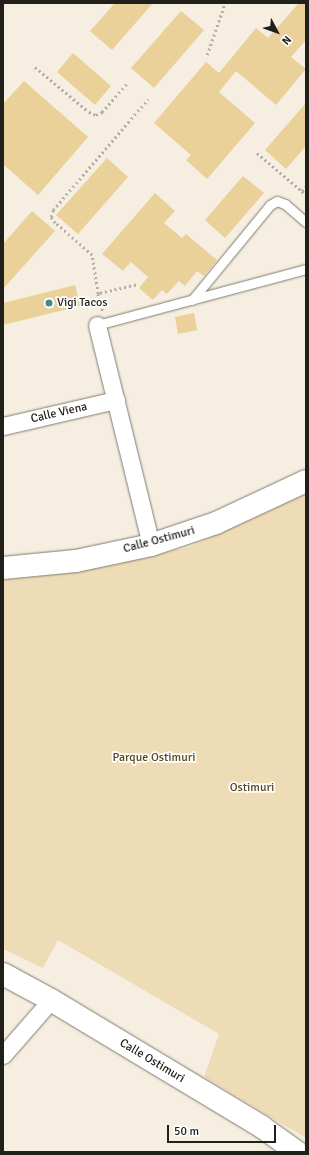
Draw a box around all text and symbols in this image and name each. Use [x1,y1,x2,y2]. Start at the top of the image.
north arrow [257,12,297,52]
text: N [279,33,294,47]
place label: Vigi Tacos [57,296,107,310]
marker: Vigi Tacos [44,298,54,308]
street label: Calle Viena [29,400,89,426]
street label: Calle Ostimuri [122,524,196,556]
park label: Parque Ostimuri [112,751,196,765]
park label: Ostimuri [230,781,274,795]
street label: Calle Ostimuri [117,1036,187,1086]
scale bar [169,1117,278,1143]
text: 50 m [174,1124,199,1139]

